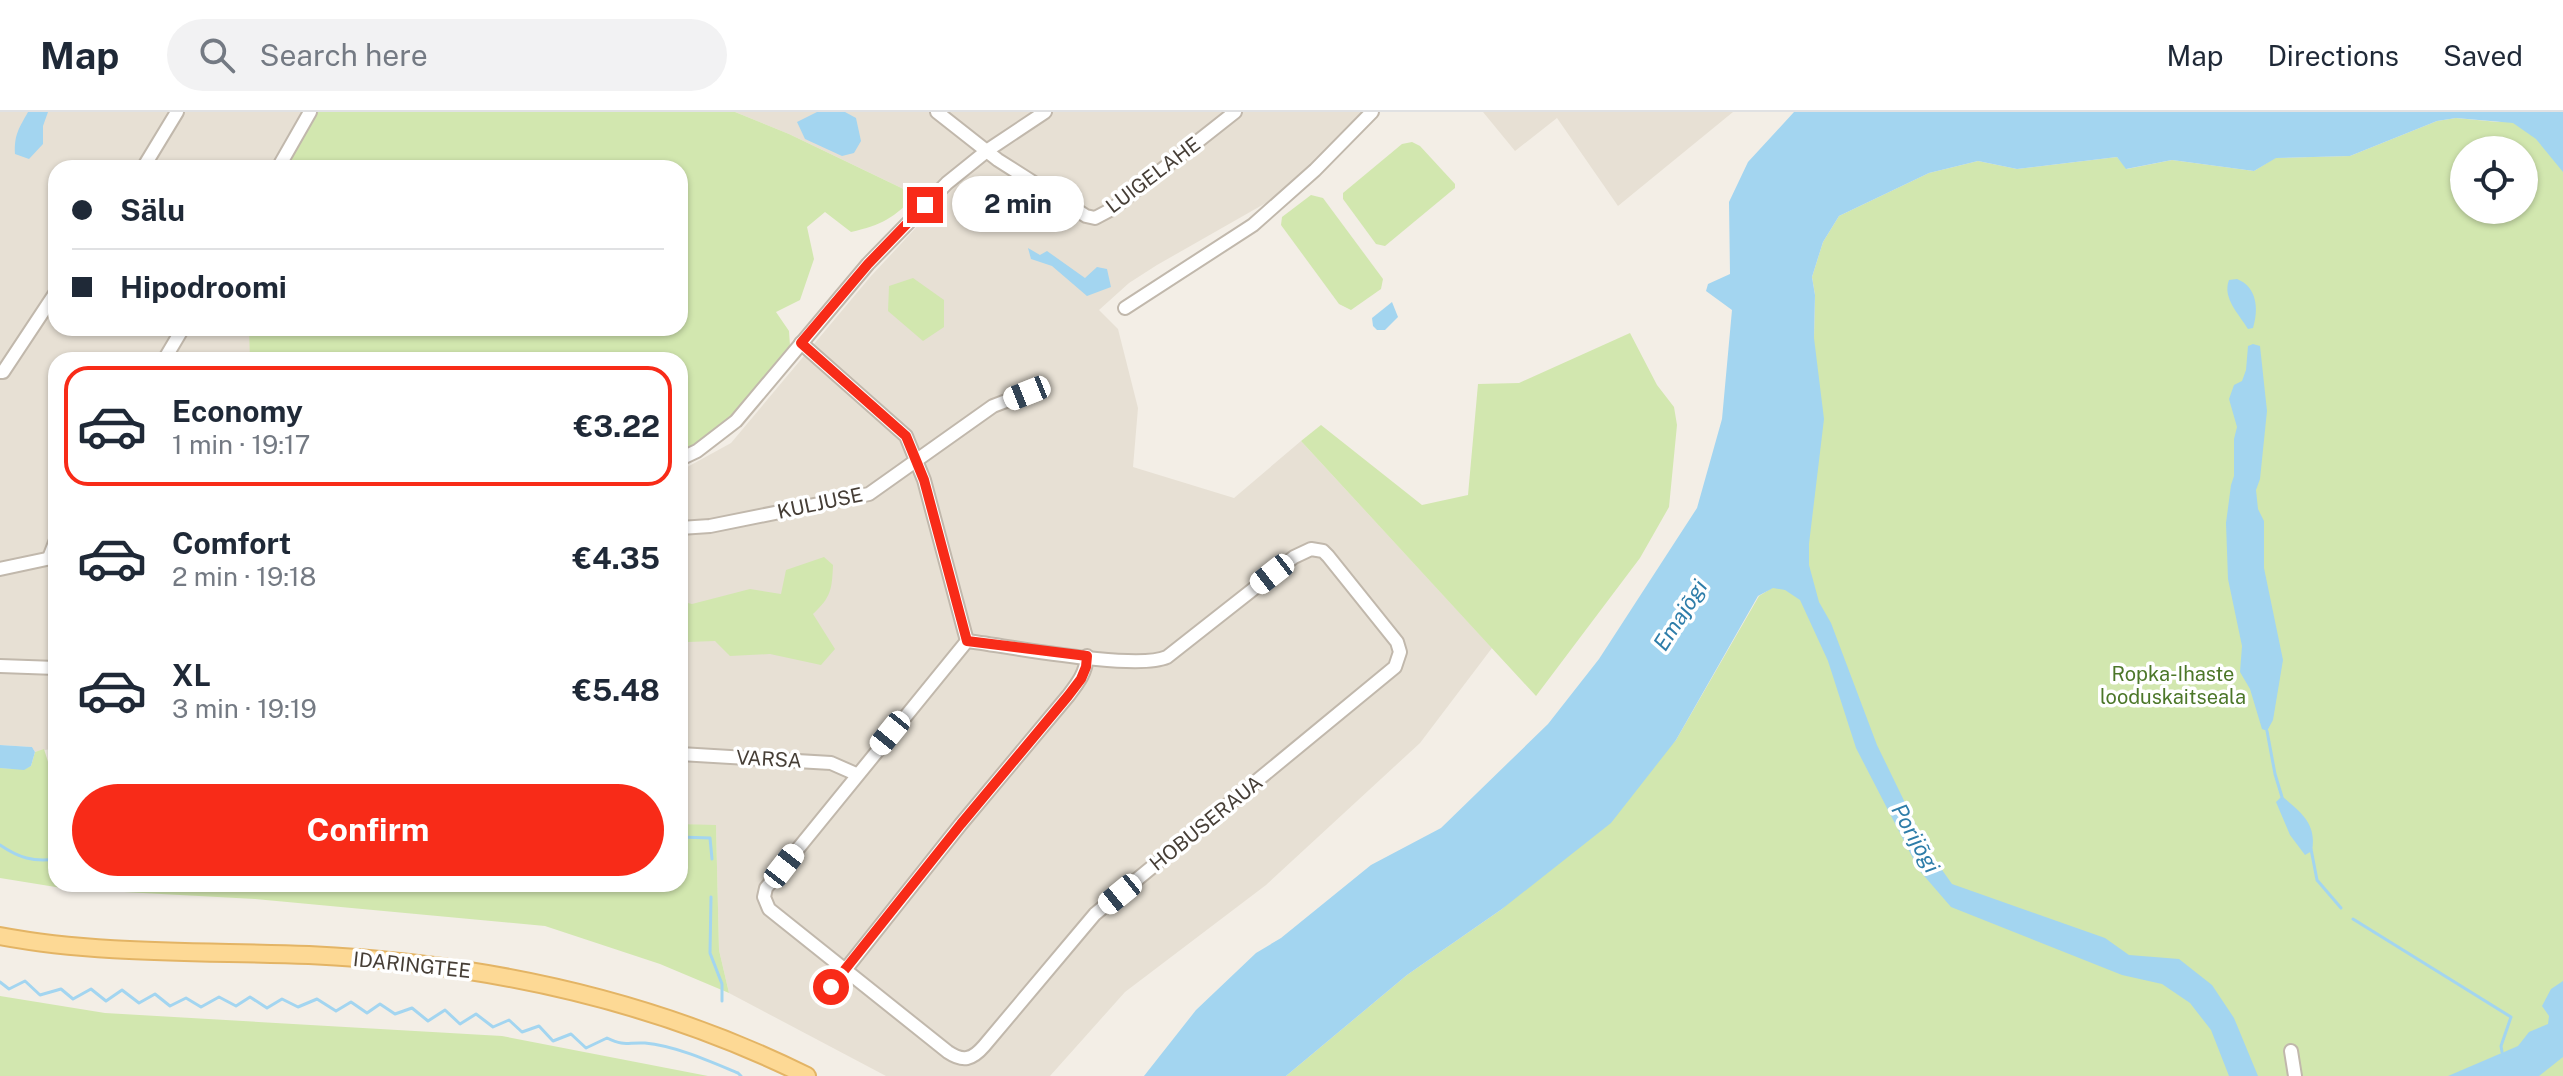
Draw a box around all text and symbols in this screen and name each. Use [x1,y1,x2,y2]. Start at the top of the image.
search box [167,19,727,91]
text: Map [40,33,119,78]
icon: search [195,33,239,77]
text: Search here [259,37,428,73]
text: Map [2167,39,2223,72]
text: Directions [2267,39,2399,72]
text: Saved [2443,39,2523,72]
street label: LUIGELAHE [1101,132,1205,218]
map controls [2450,136,2538,224]
button: locate [2450,136,2538,224]
callout: 2 min [953,177,1085,233]
route end [907,187,943,223]
text: 2 min [984,188,1052,219]
text: Sälu [120,192,185,228]
text: Hipodroomi [120,269,287,305]
car [1000,373,1054,413]
icon: car [76,390,148,462]
text: Economy [172,393,303,429]
text: €3.22 [574,408,660,444]
text: 1 min · 19:17 [172,429,310,460]
street label: KULJUSE [775,482,865,524]
icon: car [76,522,148,594]
text: Comfort [172,525,291,561]
text: €4.35 [572,540,660,576]
car [1246,550,1298,598]
text: 2 min · 19:18 [172,561,316,592]
water label: Emajõgi [1648,574,1713,655]
icon: car [76,654,148,726]
text: XL [172,657,211,693]
park label: Ropka-Ihaste looduskaitseala [2100,662,2246,709]
text: €5.48 [572,672,660,708]
text: 3 min · 19:19 [172,693,317,724]
car [866,707,914,759]
street label: VARSA [736,745,802,773]
street label: HOBUSERAUA [1145,770,1267,876]
button: Confirm [72,784,664,876]
water label: Porijõgi [1886,799,1946,878]
car [760,840,808,892]
car [1094,870,1146,918]
street label: IDARINGTEE [352,947,472,983]
route start [813,969,849,1005]

